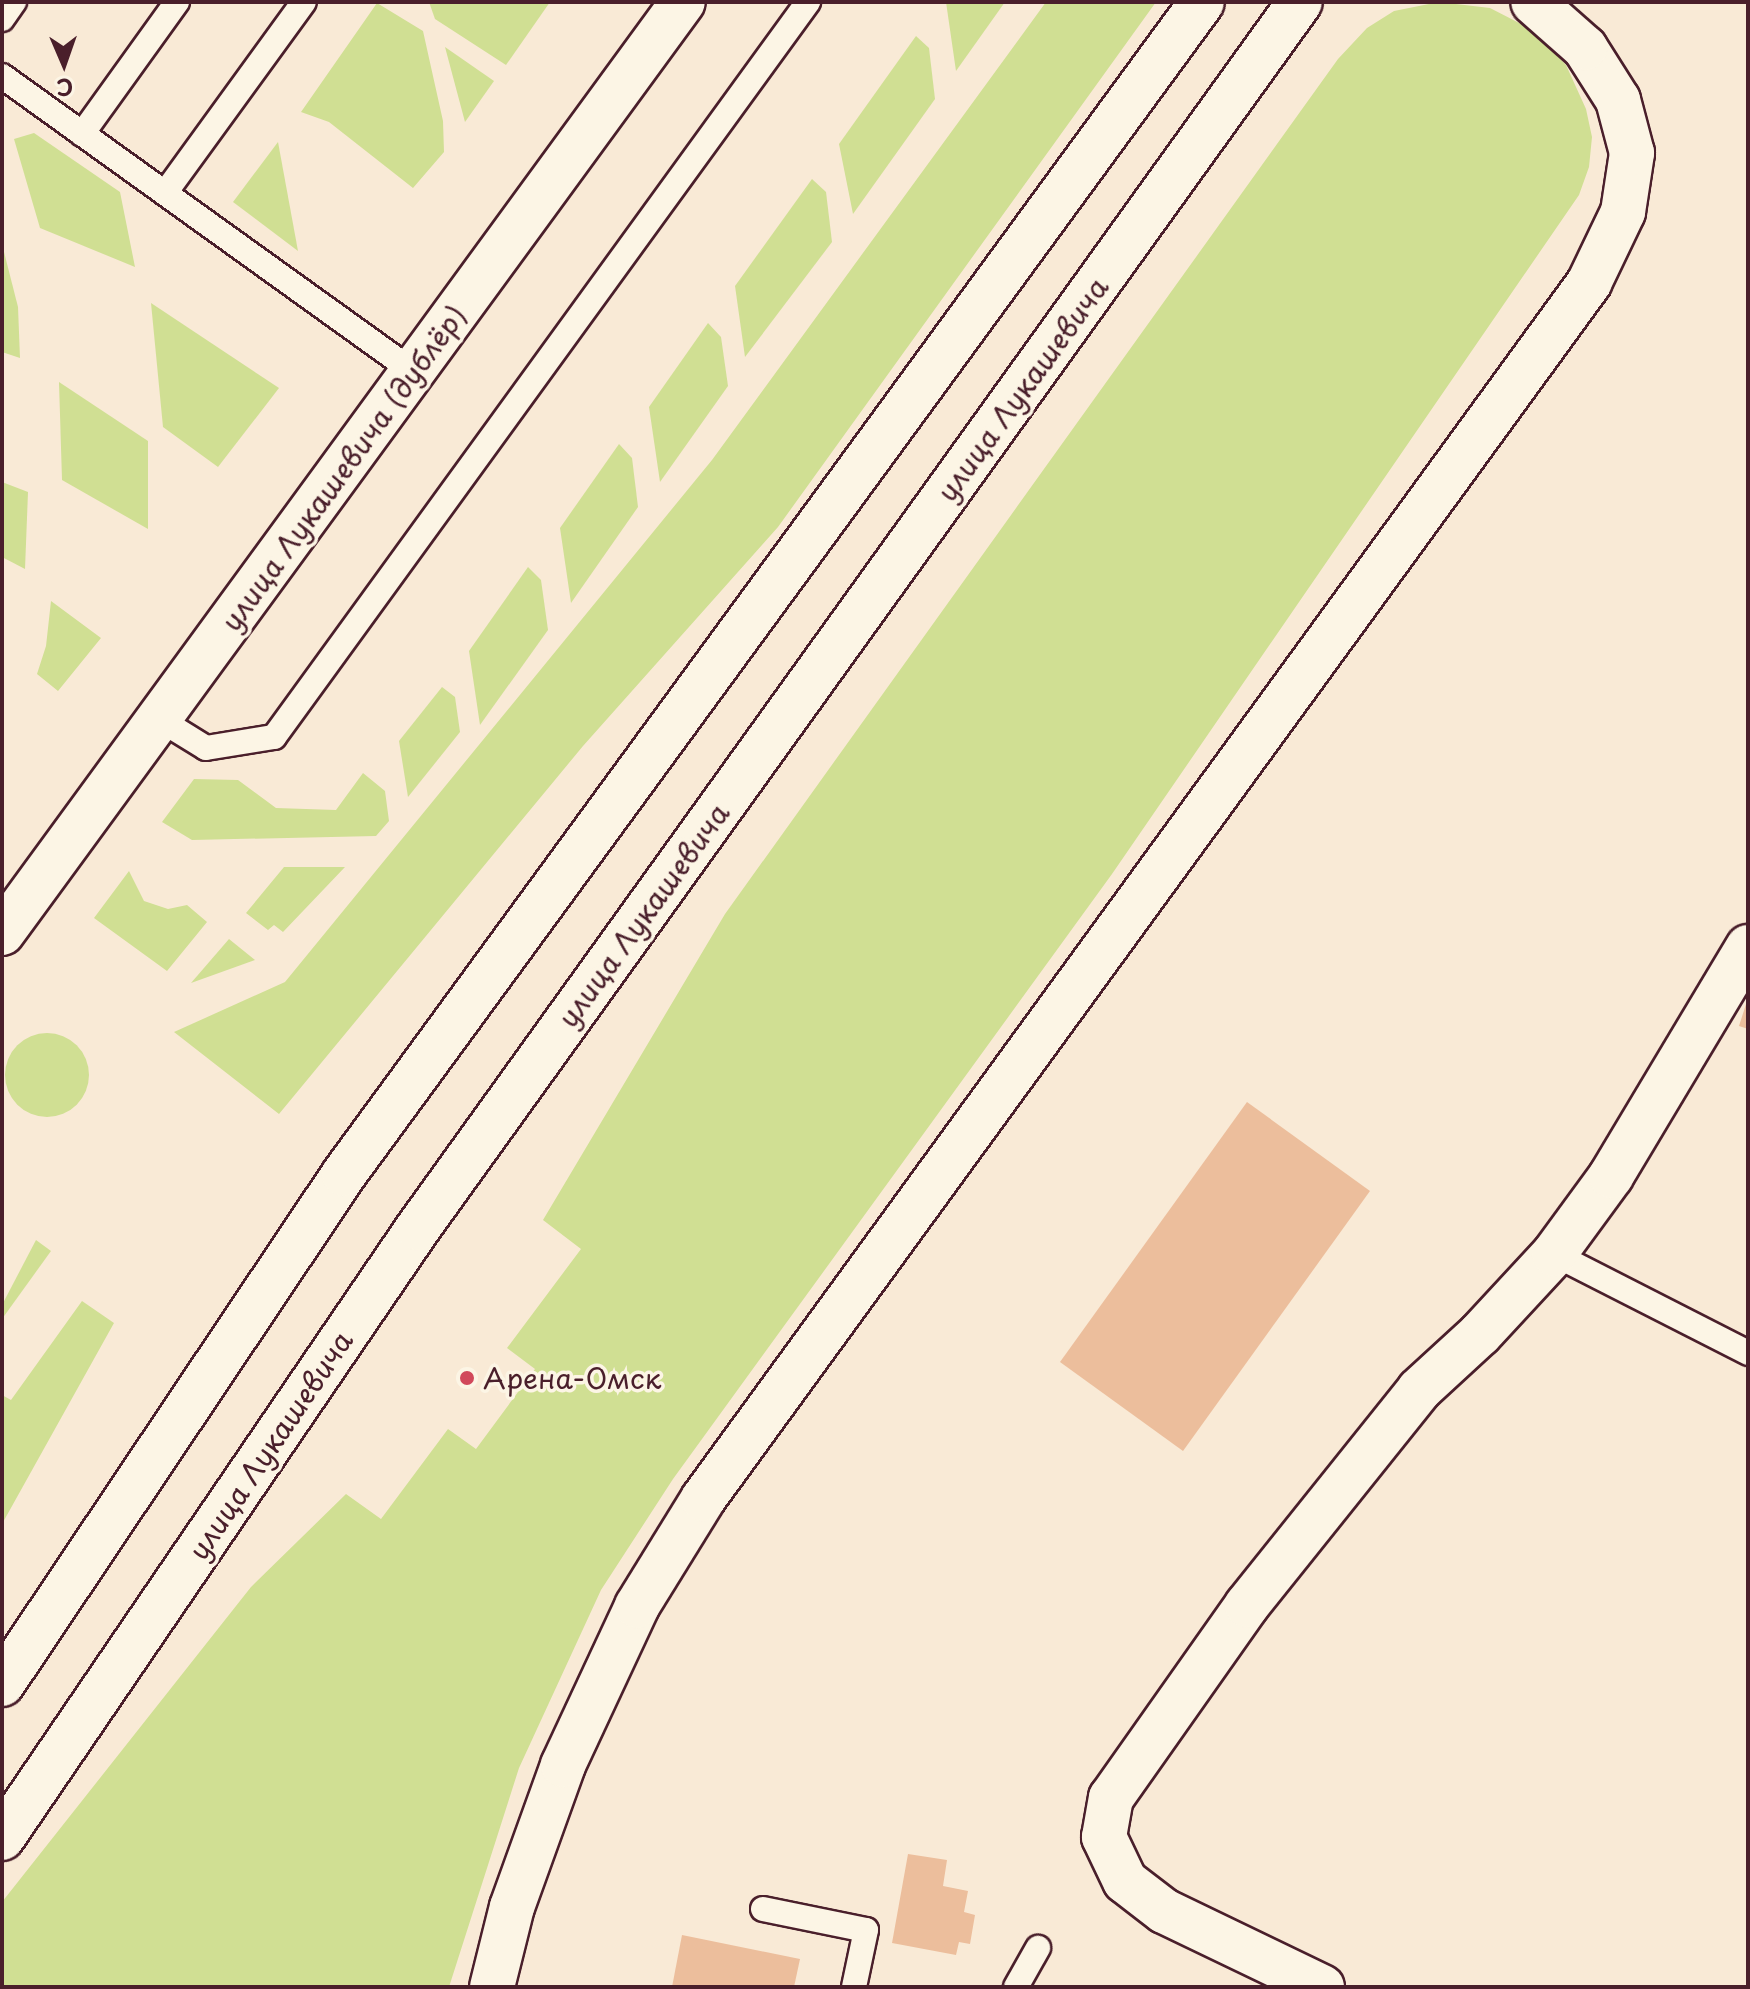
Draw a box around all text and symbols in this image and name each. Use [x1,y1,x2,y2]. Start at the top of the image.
north arrow [24,24,104,104]
text: С [56,72,74,105]
street label: улица Лукашевича [929,270,1115,508]
street label: улица Лукашевича (дублёр) [213,298,473,638]
street label: улица Лукашевича [550,796,736,1034]
street label: улица Лукашевича [181,1324,359,1566]
place label: Арена-Омск [483,1361,661,1395]
marker: Арена-Омск [458,1369,476,1387]

